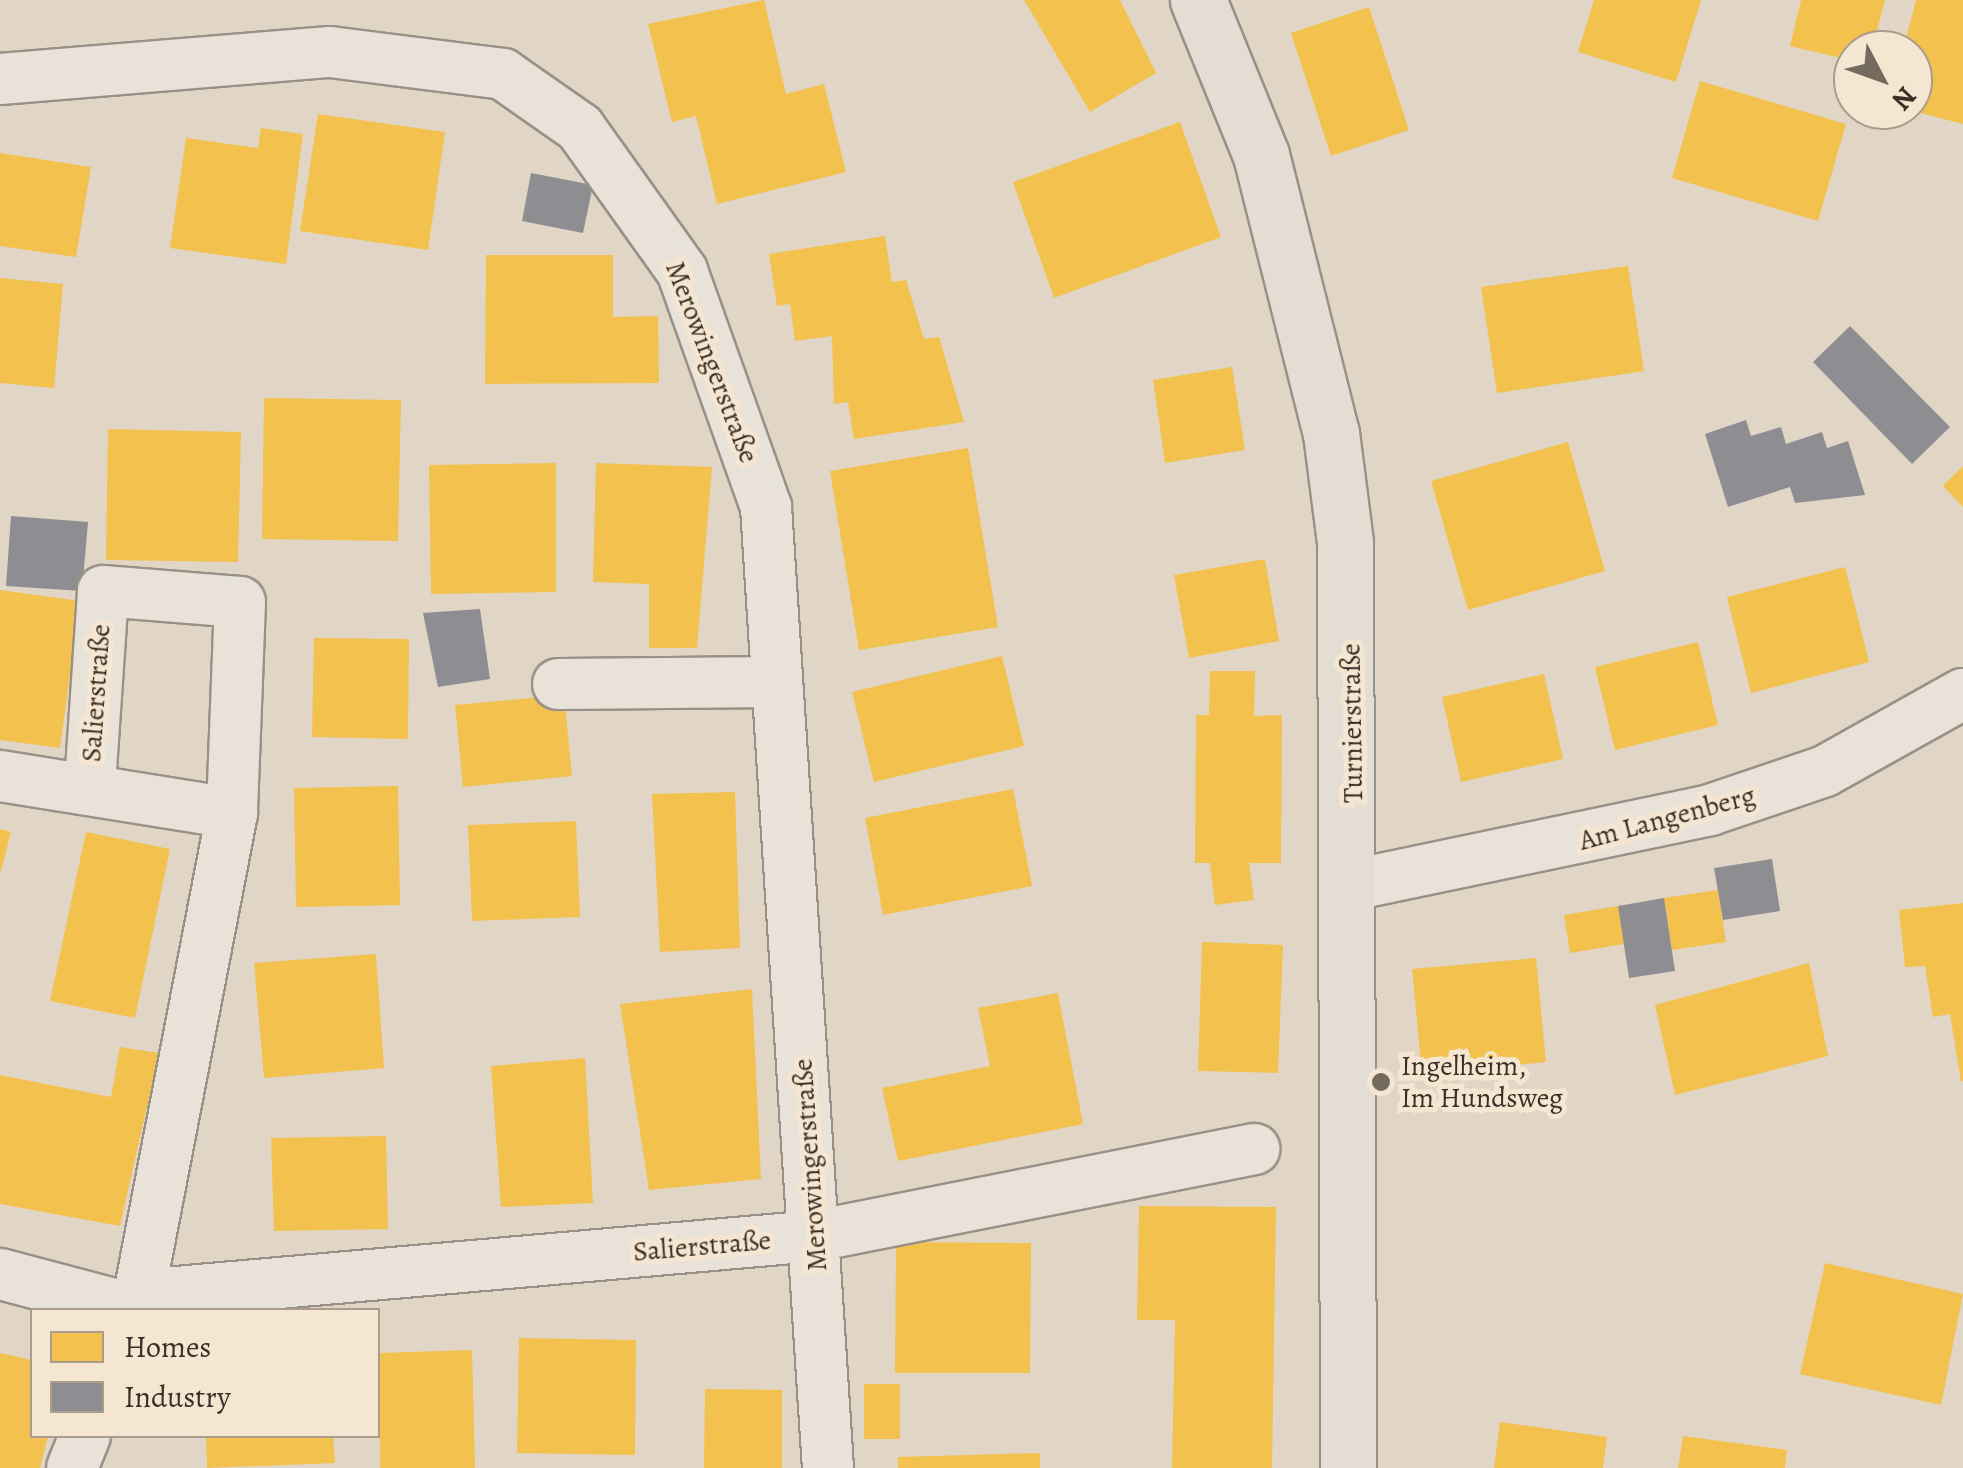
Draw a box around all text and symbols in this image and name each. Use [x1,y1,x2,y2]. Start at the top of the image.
north arrow [1833,30,1933,130]
text: N [1883,78,1925,119]
street label: Merowingerstraße [658,257,766,467]
street label: Salierstraße [74,623,118,763]
street label: Turnierstraße [1334,643,1370,803]
street label: Am Langenberg [1575,778,1759,858]
place label: Ingelheim, Im Hundsweg [1401,1049,1563,1115]
street label: Merowingerstraße [786,1058,834,1272]
marker: Ingelheim, Im Hundsweg [1370,1071,1392,1093]
street label: Salierstraße [632,1223,772,1269]
legend [30,1308,380,1438]
text: Homes [124,1327,211,1367]
text: Industry [124,1377,231,1417]

